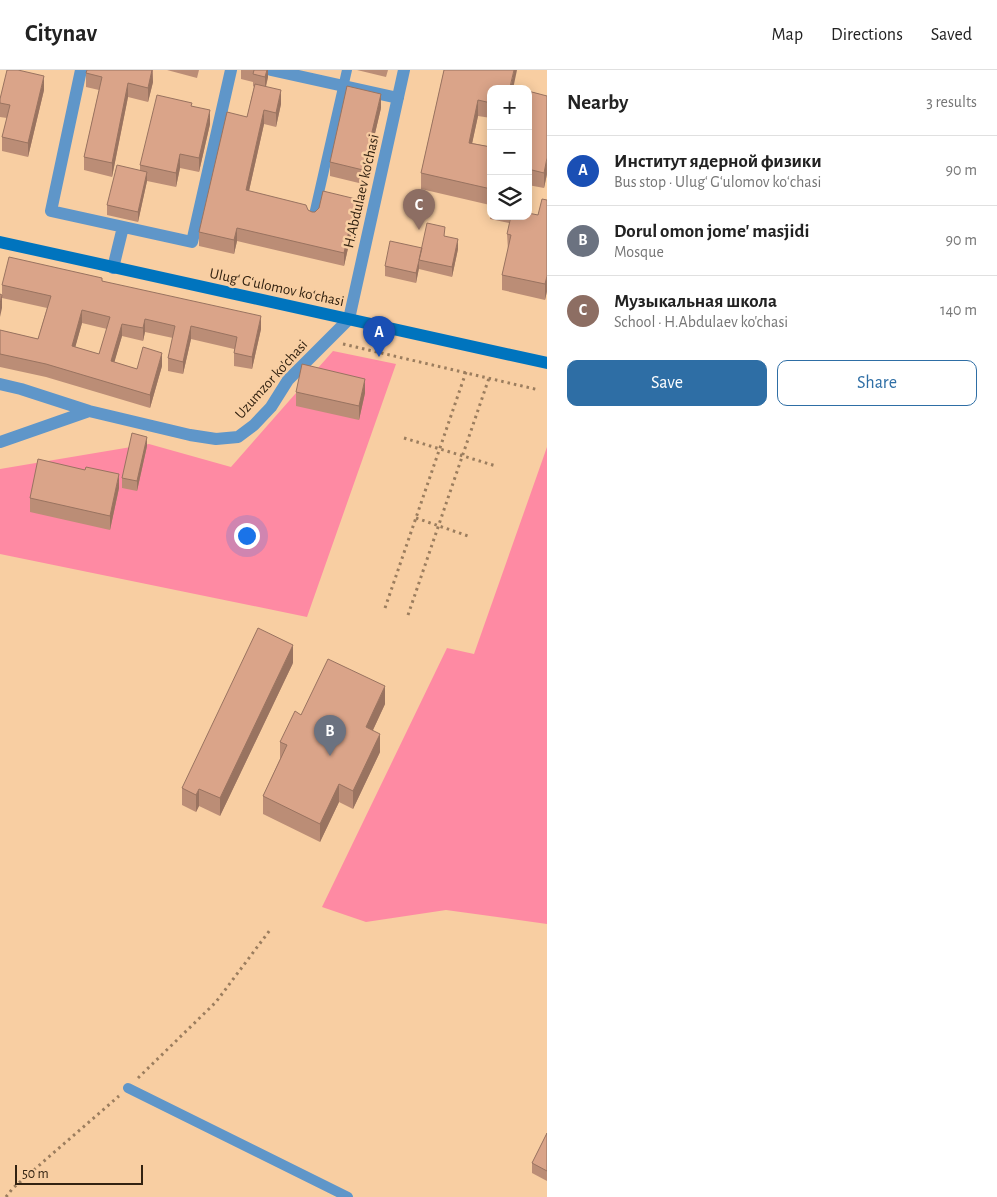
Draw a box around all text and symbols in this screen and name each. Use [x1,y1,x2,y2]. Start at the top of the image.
text: Citynav [25,22,97,46]
text: Map [772,26,803,44]
text: Directions [831,26,903,44]
text: Saved [931,26,972,44]
map controls [487,85,532,220]
button: + [487,85,532,130]
text: Nearby [567,92,628,113]
text: 3 results [926,94,977,110]
button: − [487,130,532,175]
street label: H.Abdulaev ko'chasi [341,133,382,249]
text: Институт ядерной физики [614,152,822,171]
text: A [578,162,588,178]
text: 90 m [946,162,977,178]
text: Bus stop · Ulugʻ Gʻulomov koʻchasi [614,174,821,190]
button: layers [487,175,532,220]
pin: C [403,189,435,230]
text: Dorul omon jome' masjidi [614,222,809,241]
text: B [578,232,588,248]
text: 90 m [946,232,977,248]
text: Mosque [614,244,664,260]
street label: Ulugʻ Gʻulomov koʻchasi [208,266,346,309]
text: Музыкальная школа [614,292,777,311]
text: C [579,302,587,318]
text: 140 m [940,302,977,318]
text: School · H.Abdulaev ko'chasi [614,314,788,330]
pin: A [363,316,395,357]
street label: Uzumzor ko'chasi [232,337,311,422]
button: Save [567,360,767,406]
button: Share [777,360,977,406]
your location [234,523,260,549]
pin: B [314,715,346,756]
scale bar [15,1162,142,1185]
text: 50 m [22,1167,49,1181]

